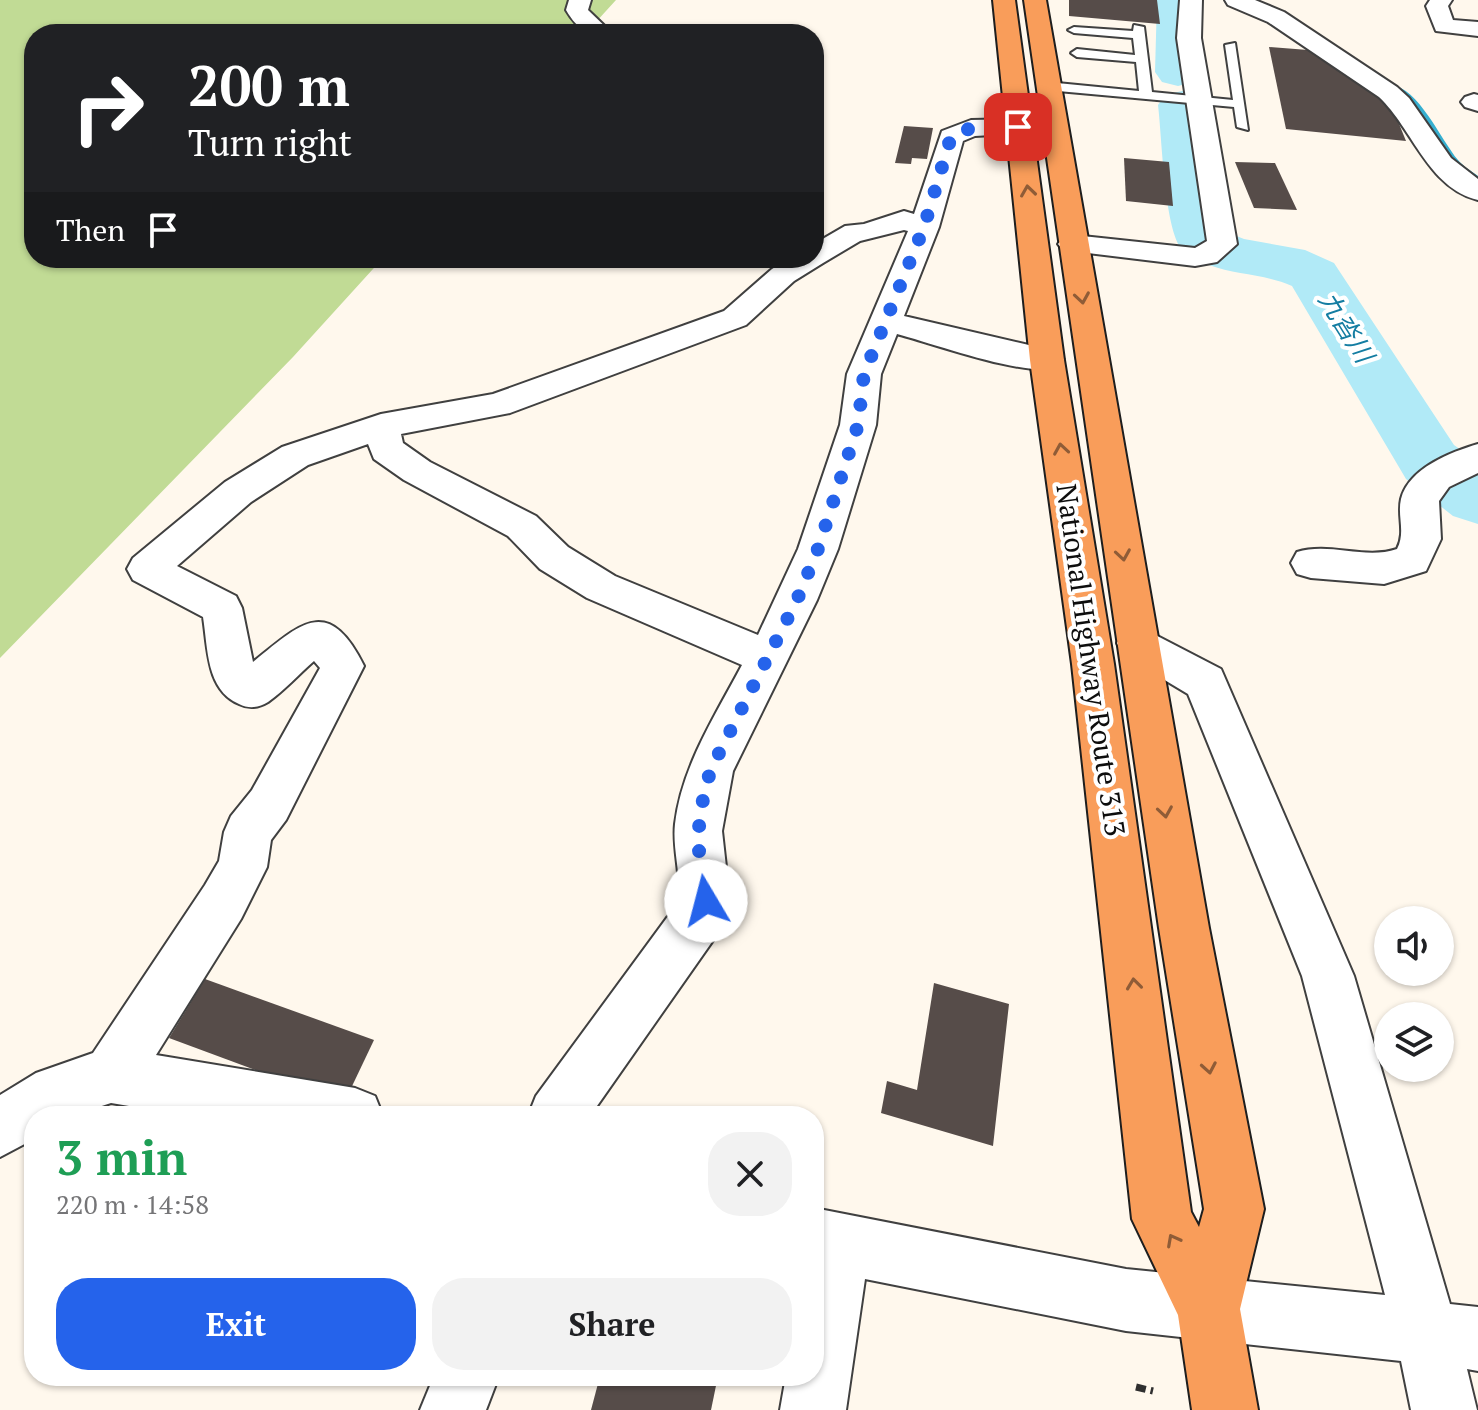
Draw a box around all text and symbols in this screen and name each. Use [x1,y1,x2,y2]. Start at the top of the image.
text: 200 m [188,48,350,122]
icon: right [56,56,160,160]
pin [984,93,1052,161]
icon: arrive [996,105,1040,149]
text: Turn right [188,119,352,166]
one-way arrow [1020,184,1037,198]
icon: arrive [141,208,185,252]
text: Then [56,210,125,250]
water label: 九沓川 [1312,284,1384,371]
one-way arrow [1072,292,1089,305]
one-way arrow [1053,442,1070,456]
street label: National Highway Route 313 [1048,481,1135,838]
one-way arrow [1114,548,1131,562]
one-way arrow [1156,805,1173,819]
position arrow [664,859,748,943]
map controls [1374,906,1454,1082]
button: sound [1374,906,1454,986]
one-way arrow [1126,977,1143,990]
button: layers [1374,1002,1454,1082]
one-way arrow [1199,1061,1216,1075]
text: 3 min [56,1125,187,1189]
button: close [708,1132,792,1216]
text: 220 m · 14:58 [56,1187,209,1221]
one-way arrow [1167,1233,1182,1248]
button: Exit [56,1278,416,1370]
button: Share [432,1278,792,1370]

